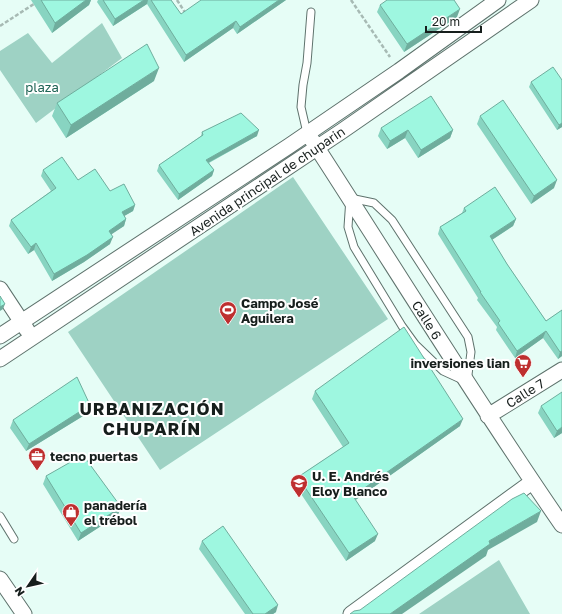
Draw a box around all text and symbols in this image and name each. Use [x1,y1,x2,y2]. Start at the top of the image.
scale bar [426,8,481,34]
text: 20 m [432,14,460,29]
park label: plaza [25,79,59,95]
street label: Avenida principal de chuparin [186,123,348,239]
place label: Campo José Aguilera [241,295,319,326]
street label: Calle 6 [409,298,445,343]
sports icon: Campo José Aguilera [218,300,238,325]
supermarket icon: inversiones lian [513,353,533,378]
place label: inversiones lian [410,355,510,371]
street label: Calle 7 [503,375,547,411]
district label: URBANIZACIÓN CHUPARÍN [79,398,225,439]
office icon: tecno puertas [27,446,47,471]
place label: tecno puertas [50,448,138,464]
place label: U. E. Andrés Eloy Blanco [312,468,389,499]
school or university icon: U. E. Andrés Eloy Blanco [289,473,309,498]
place label: panadería el trébol [84,497,147,528]
shop icon: panadería el trébol [61,502,81,527]
north arrow [8,566,48,606]
text: N [12,585,27,599]

